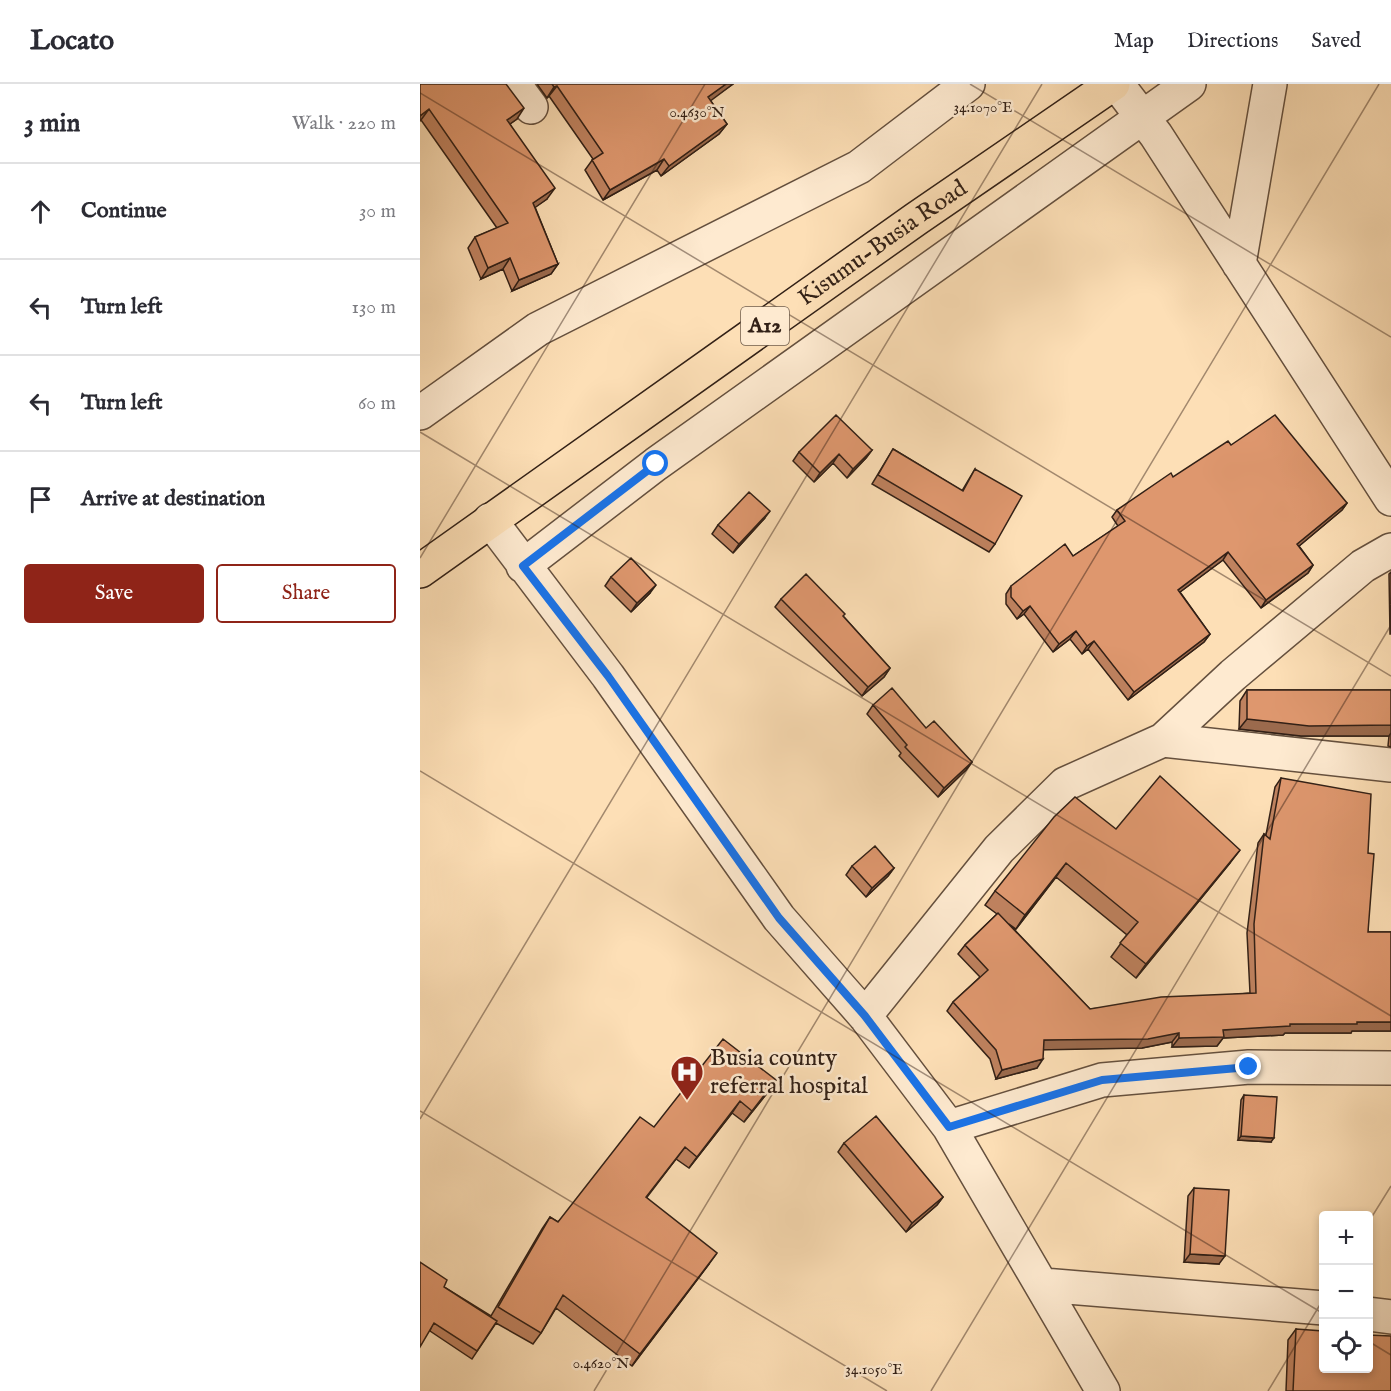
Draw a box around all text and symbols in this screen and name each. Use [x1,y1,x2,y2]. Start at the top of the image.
text: Locato [30,24,114,59]
text: Map [1114,28,1154,55]
text: Directions [1187,28,1278,55]
text: Saved [1311,28,1361,55]
text: 34.1070°E [954,98,1012,117]
text: 0.4630°N [669,103,725,122]
text: 3 min [24,107,80,140]
text: Walk · 220 m [292,111,396,136]
street label: Kisumu-Busia Road [792,173,973,313]
icon: ahead [24,195,57,228]
text: Continue [81,197,167,225]
text: 30 m [359,199,396,224]
icon: left [24,291,57,324]
text: Turn left [81,293,163,321]
text: 130 m [351,295,396,320]
road number: A12 [741,307,789,345]
icon: left [24,387,57,420]
text: Turn left [81,389,163,417]
text: 60 m [358,391,396,416]
route start [642,450,668,476]
icon: arrive [24,483,57,516]
text: Arrive at destination [81,485,265,513]
button: Save [24,564,204,623]
button: Share [216,564,396,623]
place label: Busia county referral hospital [710,1043,868,1102]
route end [1235,1053,1261,1079]
hospital icon: Busia county referral hospital [669,1054,705,1101]
map controls [1319,1211,1373,1373]
button: + [1319,1211,1373,1265]
button: − [1319,1265,1373,1319]
button: locate [1319,1319,1373,1373]
text: 0.4620°N [573,1354,629,1373]
text: 34.1050°E [845,1360,903,1379]

